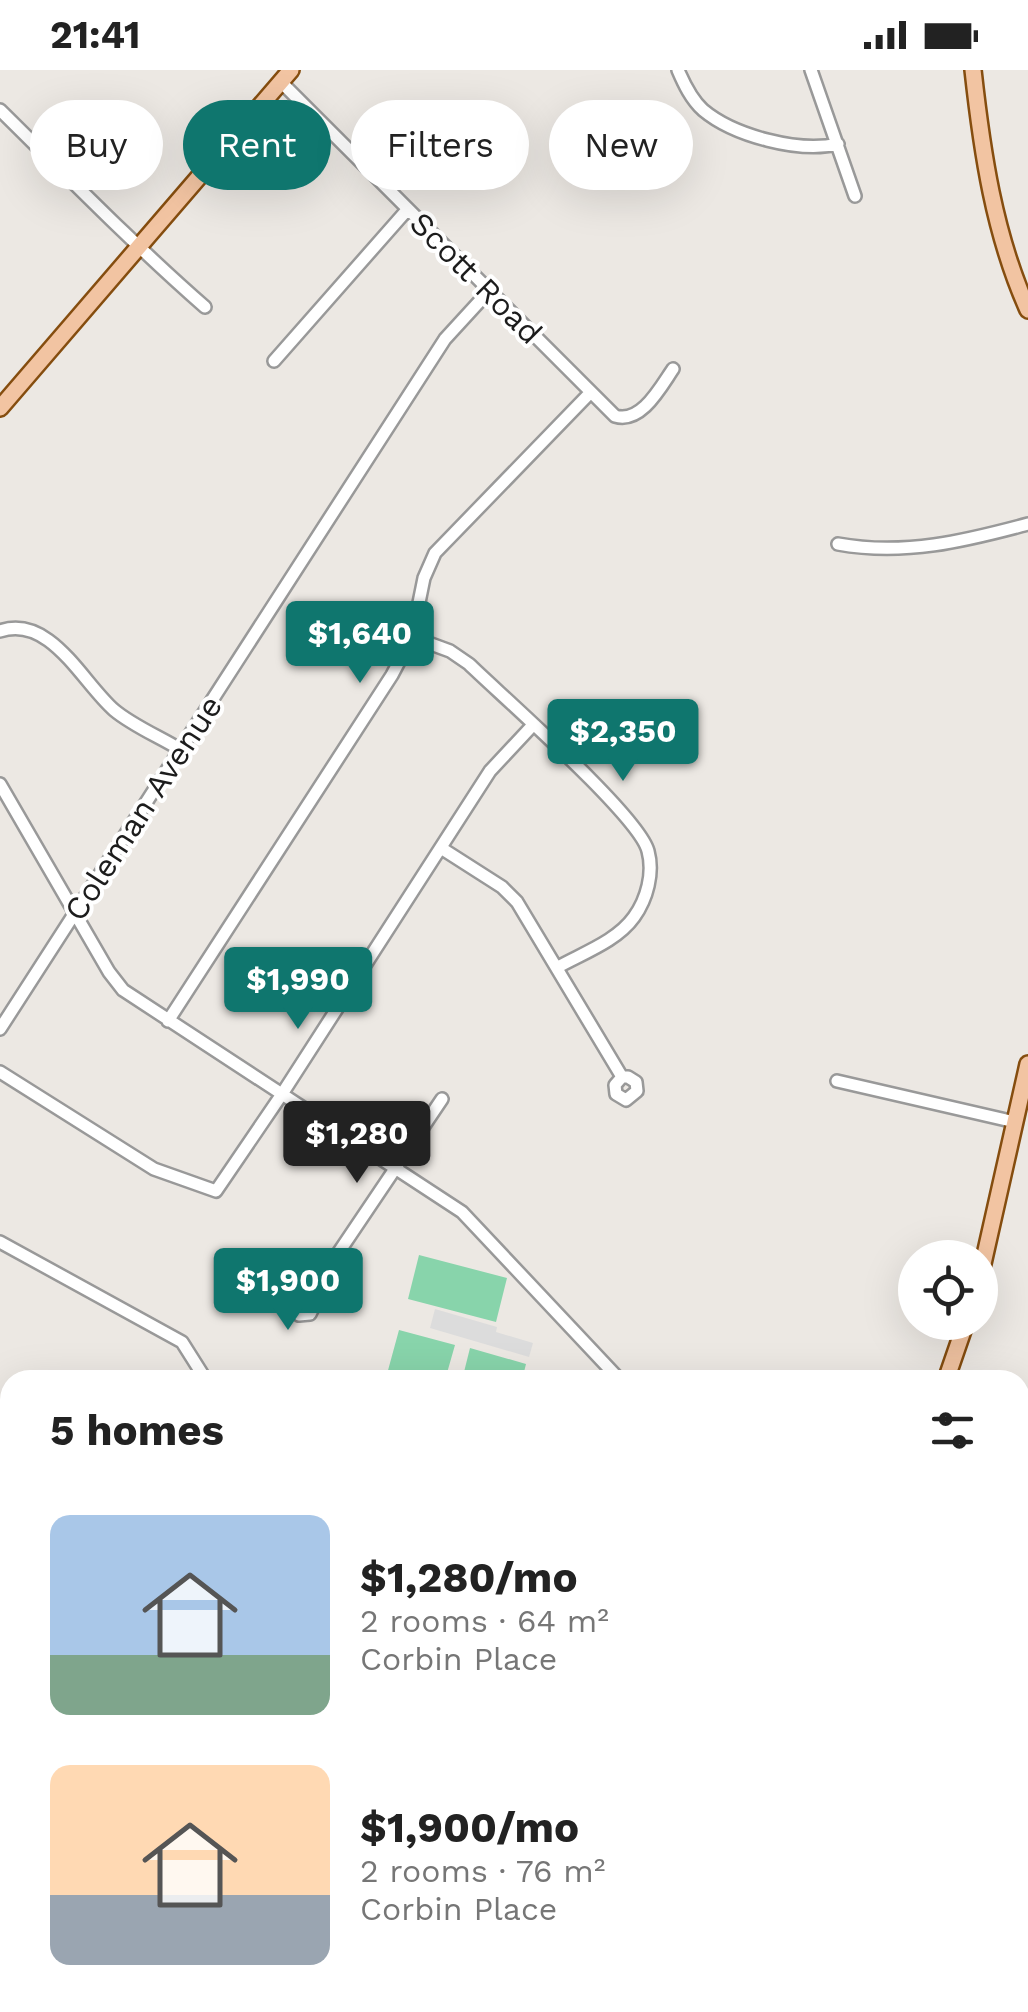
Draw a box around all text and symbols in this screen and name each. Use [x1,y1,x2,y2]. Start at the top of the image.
text: 21:41 [50,13,141,57]
chip: Buy [30,100,163,190]
chip: Rent [183,100,331,190]
chip: Filters [351,100,529,190]
chip: New [549,100,693,190]
street label: Scott Road [402,204,550,352]
pin: $1,640 [279,601,441,686]
text: $1,640 [308,614,412,652]
street label: Coleman Avenue [56,688,230,928]
pin: $2,350 [542,699,704,784]
text: $2,350 [569,712,677,750]
pin: $1,990 [217,947,379,1032]
text: $1,990 [246,960,350,998]
pin: $1,280 [276,1101,438,1186]
text: $1,280 [305,1114,409,1152]
map controls [898,1240,998,1340]
button: locate [898,1240,998,1340]
pin: $1,900 [207,1248,369,1333]
text: $1,900 [236,1261,340,1299]
icon: filters [925,1403,980,1458]
text: 5 homes [50,1406,224,1455]
text: $1,280/mo [360,1553,578,1602]
icon: home [130,1555,250,1675]
text: 2 rooms · 64 m² [360,1602,609,1640]
text: Corbin Place [360,1640,557,1678]
text: $1,900/mo [360,1803,579,1852]
icon: home [130,1805,250,1925]
text: 2 rooms · 76 m² [360,1852,606,1890]
text: Corbin Place [360,1890,557,1928]

